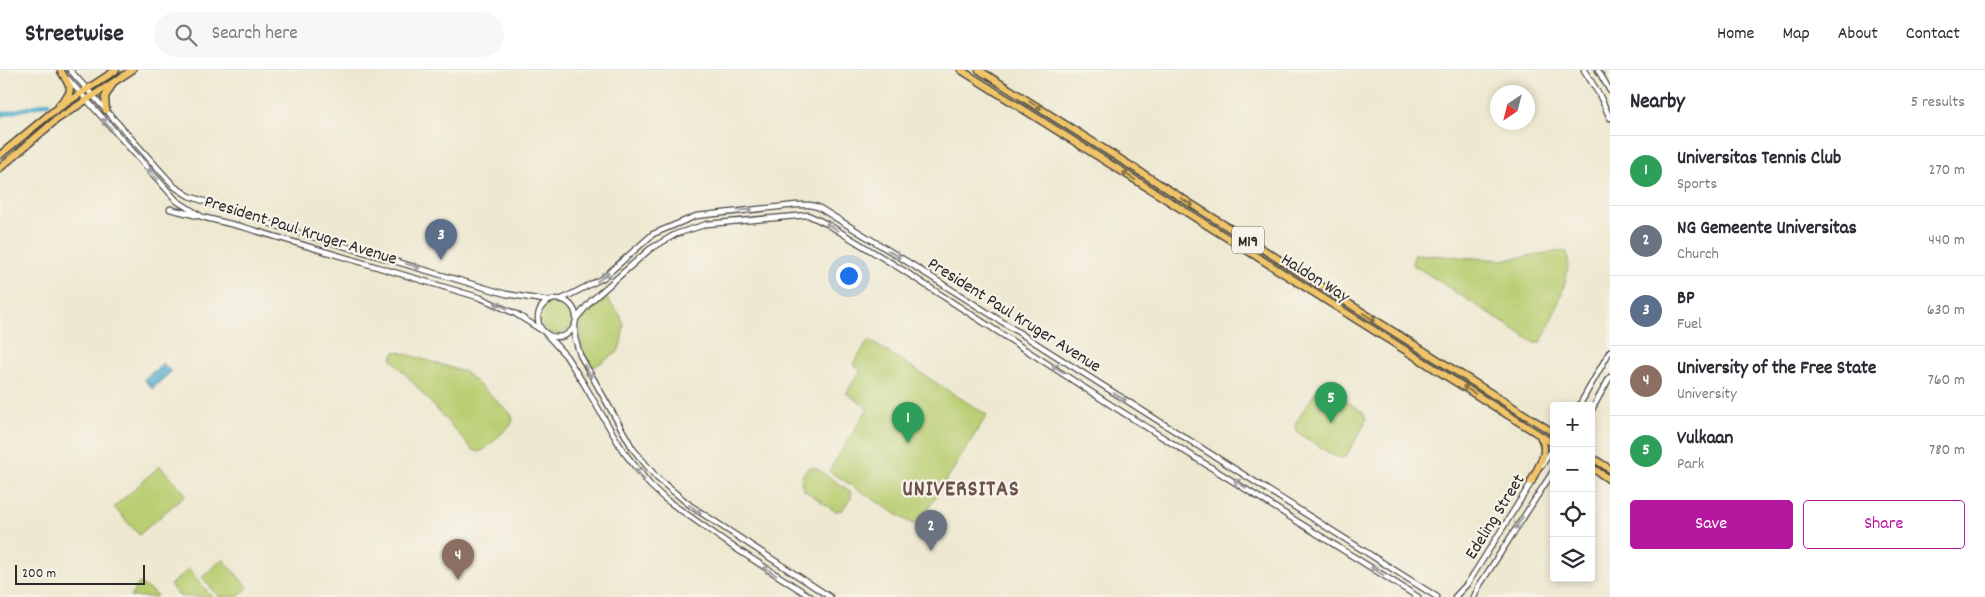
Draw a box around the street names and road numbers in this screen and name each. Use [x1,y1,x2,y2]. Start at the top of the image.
street label: President Paul Kruger Avenue [201,190,400,273]
road number: M19 [1232,226,1264,254]
street label: Haldon Way [1275,248,1355,310]
street label: President Paul Kruger Avenue [922,252,1105,380]
street label: Edeling Street [1460,470,1532,565]

